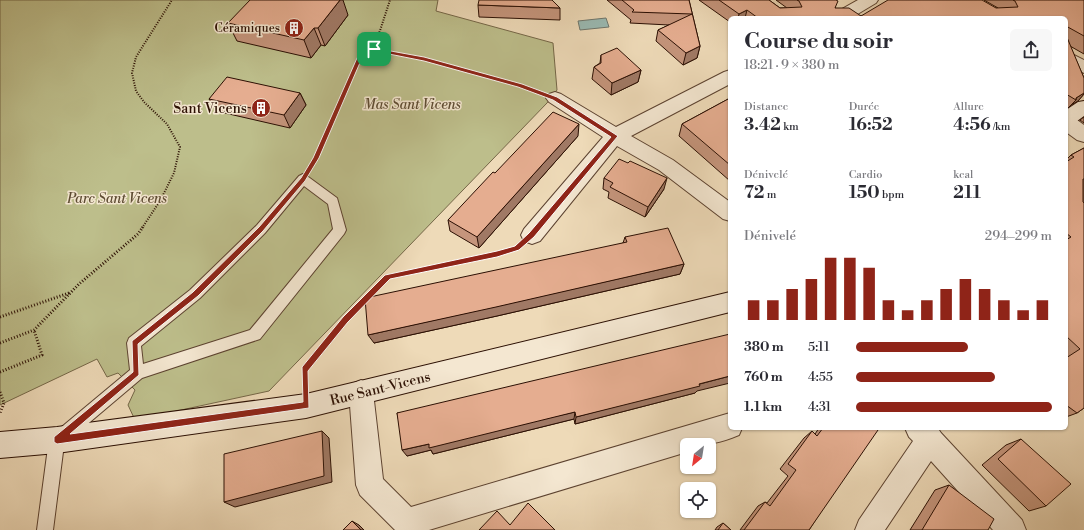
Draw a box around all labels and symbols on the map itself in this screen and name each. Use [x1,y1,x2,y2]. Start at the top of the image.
building icon: Céramiques [283,17,305,39]
place label: Céramiques [214,21,280,36]
pin [357,32,391,66]
park label: Mas Sant Vicens [363,96,461,114]
building icon: Sant Vicens [250,97,272,119]
place label: Sant Vicens [173,100,247,118]
park label: Parc Sant Vicens [66,190,167,208]
street label: Rue Sant-Vicens [328,368,432,410]
north arrow [680,438,716,474]

